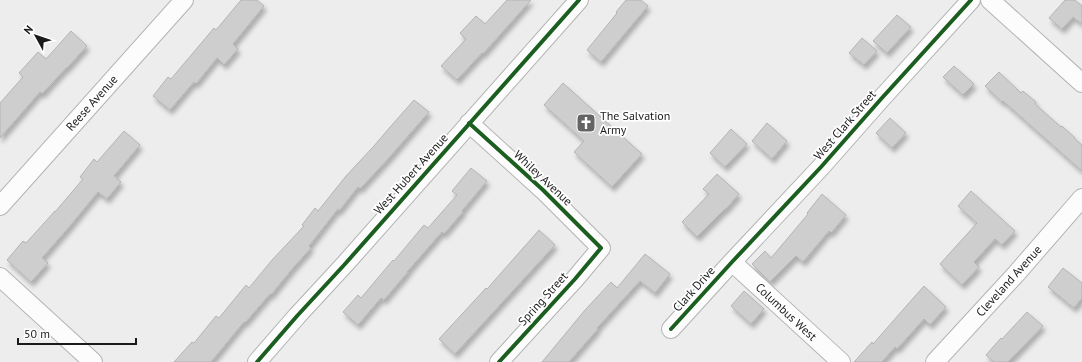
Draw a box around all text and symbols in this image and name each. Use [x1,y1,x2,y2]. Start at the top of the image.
north arrow [16,16,56,56]
text: N [21,22,36,37]
street label: Reese Avenue [63,72,121,134]
street label: West Clark Street [810,87,879,163]
place label: The Salvation Army [600,108,670,137]
church icon: The Salvation Army [575,112,597,134]
street label: West Hubert Avenue [370,130,451,217]
street label: Whiley Avenue [511,147,576,209]
street label: Cleveland Avenue [973,242,1045,319]
street label: Clark Drive [669,263,718,314]
street label: Spring Street [515,269,571,329]
street label: Columbus West [753,279,820,344]
scale bar [18,320,136,346]
text: 50 m [24,326,50,341]

